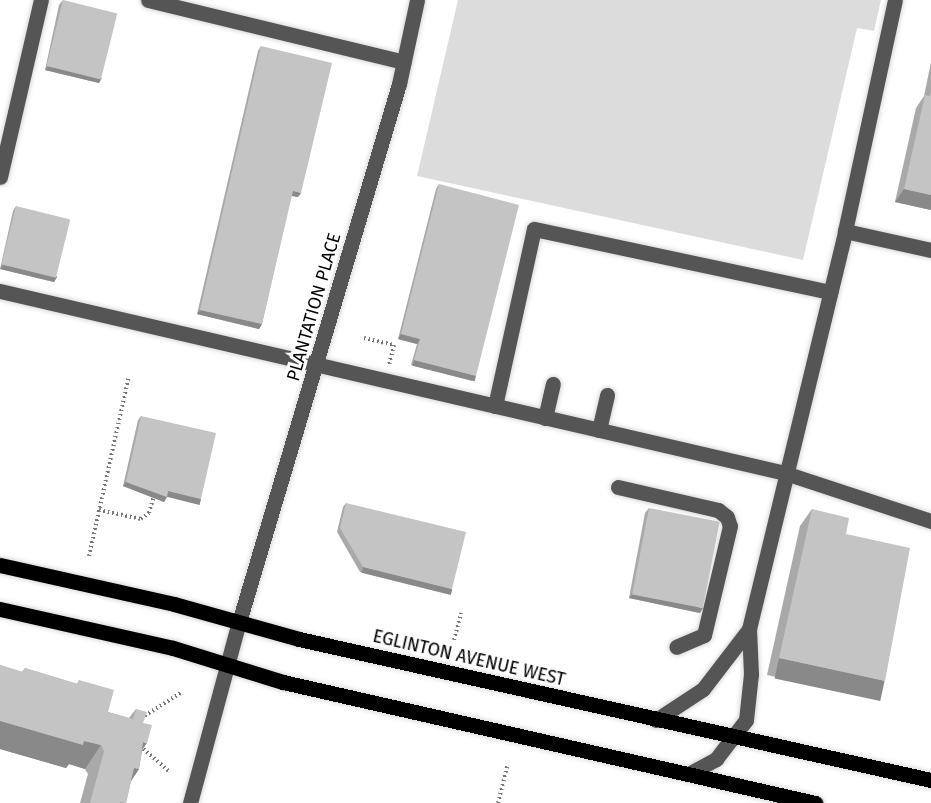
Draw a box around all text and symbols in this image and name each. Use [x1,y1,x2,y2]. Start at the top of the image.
street label: PLANTATION PLACE [282,230,346,384]
street label: EGLINTON AVENUE WEST [371,625,567,691]

